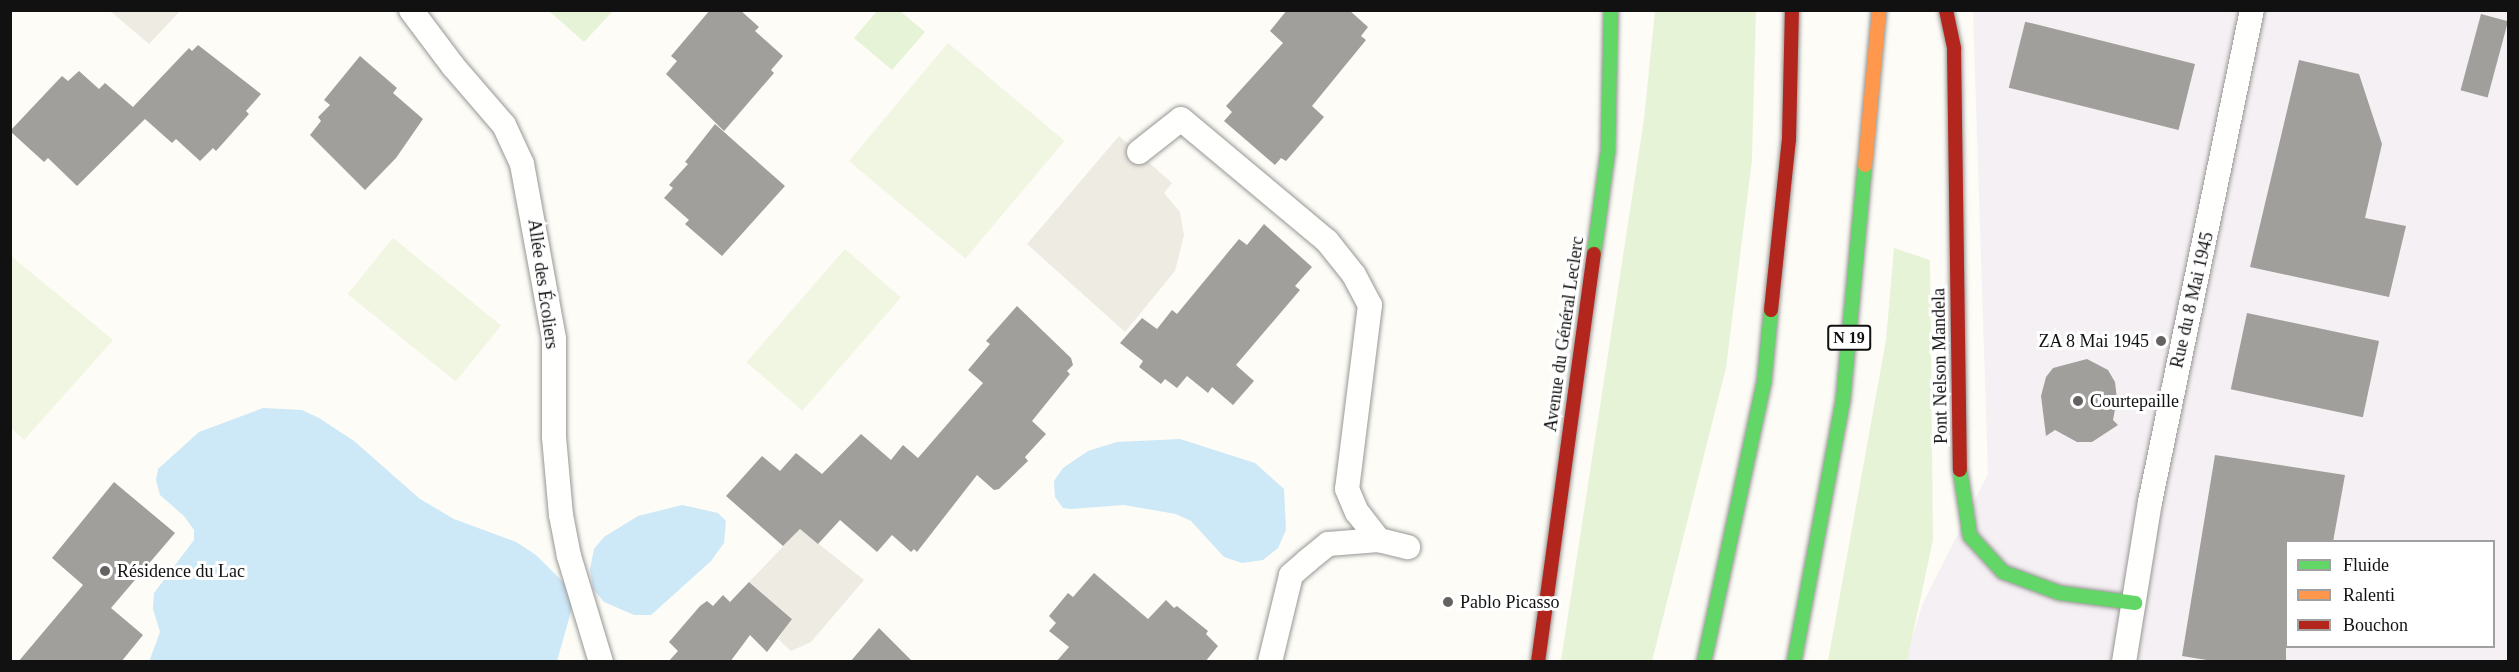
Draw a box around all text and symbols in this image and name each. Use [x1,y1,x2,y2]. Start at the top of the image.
street label: Allée des Écoliers [523,218,563,350]
street label: Rue du 8 Mai 1945 [2166,230,2218,370]
street label: Avenue du Général Leclerc [1540,235,1588,433]
street label: Pont Nelson Mandela [1928,288,1952,444]
road number: N 19 [1826,325,1872,351]
place label: ZA 8 Mai 1945 [2038,330,2149,352]
marker: ZA 8 Mai 1945 [2154,334,2168,348]
place label: Courtepaille [2090,390,2179,412]
marker: Courtepaille [2071,394,2085,408]
legend [2285,540,2495,648]
text: Fluide [2343,555,2389,575]
place label: Résidence du Lac [117,560,245,582]
marker: Résidence du Lac [98,564,112,578]
text: Ralenti [2343,585,2395,605]
place label: Pablo Picasso [1460,591,1560,613]
marker: Pablo Picasso [1441,595,1455,609]
text: Bouchon [2343,615,2408,635]

